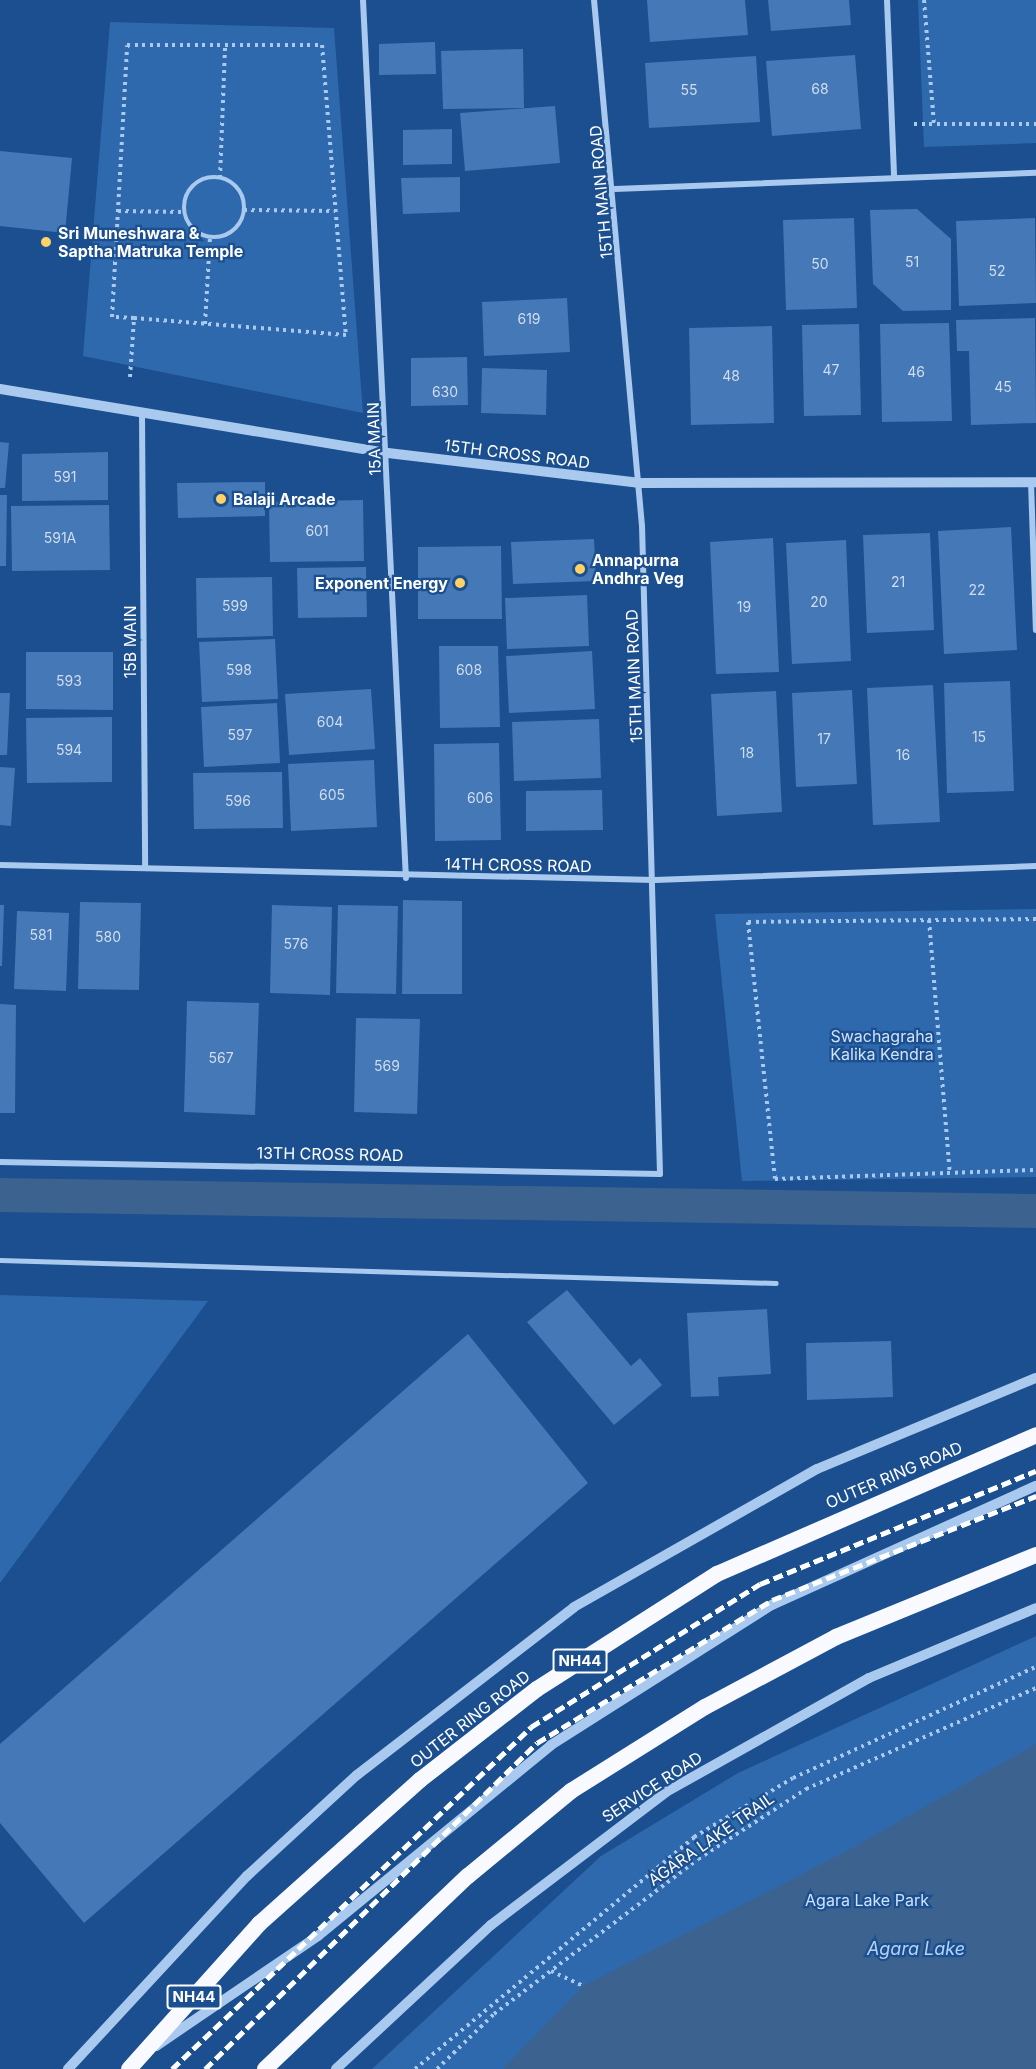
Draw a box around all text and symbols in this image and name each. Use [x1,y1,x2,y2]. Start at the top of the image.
house number: 68 [811,81,829,97]
house number: 55 [680,82,698,98]
street label: 15TH MAIN ROAD [586,124,616,260]
place label: Sri Muneshwara & Saptha Matruka Temple [58,223,243,261]
marker: Sri Muneshwara & Saptha Matruka Temple [39,235,53,249]
house number: 51 [905,254,919,270]
house number: 50 [811,256,829,272]
house number: 52 [988,263,1006,279]
house number: 619 [517,311,541,327]
house number: 47 [823,362,839,378]
house number: 46 [907,364,925,380]
house number: 48 [722,368,740,384]
house number: 45 [994,379,1012,395]
house number: 630 [432,384,458,400]
street label: 15A MAIN [363,402,385,476]
street label: 15TH CROSS ROAD [443,436,591,472]
house number: 591 [54,469,76,485]
place label: Balaji Arcade [233,489,336,509]
marker: Balaji Arcade [214,492,228,506]
house number: 601 [305,523,329,539]
house number: 591A [44,530,76,546]
place label: Annapurna Andhra Veg [592,550,684,588]
marker: Annapurna Andhra Veg [573,562,587,576]
place label: Exponent Energy [315,573,448,593]
house number: 21 [891,574,905,590]
marker: Exponent Energy [453,576,467,590]
house number: 22 [968,582,986,598]
house number: 20 [810,594,828,610]
house number: 599 [222,598,248,614]
house number: 19 [737,599,751,615]
street label: 15B MAIN [120,605,140,679]
street label: 15TH MAIN ROAD [622,609,646,743]
house number: 598 [226,662,252,678]
house number: 608 [456,662,482,678]
house number: 593 [56,673,82,689]
house number: 604 [317,714,343,730]
house number: 597 [228,727,252,743]
house number: 15 [972,729,986,745]
house number: 17 [817,731,831,747]
house number: 594 [56,742,82,758]
house number: 18 [740,745,754,761]
house number: 16 [896,747,910,763]
house number: 605 [319,787,345,803]
house number: 606 [467,790,493,806]
house number: 596 [225,793,251,809]
street label: 14TH CROSS ROAD [444,854,592,876]
house number: 581 [30,927,52,943]
house number: 580 [95,929,121,945]
house number: 576 [284,936,308,952]
park label: Swachagraha Kalika Kendra [830,1026,934,1064]
house number: 567 [208,1050,234,1066]
house number: 569 [374,1058,400,1074]
street label: 13TH CROSS ROAD [256,1143,404,1165]
street label: OUTER RING ROAD [823,1438,965,1512]
road number: NH44 [552,1649,608,1673]
street label: OUTER RING ROAD [406,1666,534,1772]
street label: SERVICE ROAD [598,1747,706,1827]
street label: AGARA LAKE TRAIL [645,1788,777,1890]
park label: Agara Lake Park [805,1890,929,1910]
water label: Agara Lake [867,1938,965,1960]
road number: NH44 [166,1985,222,2009]

